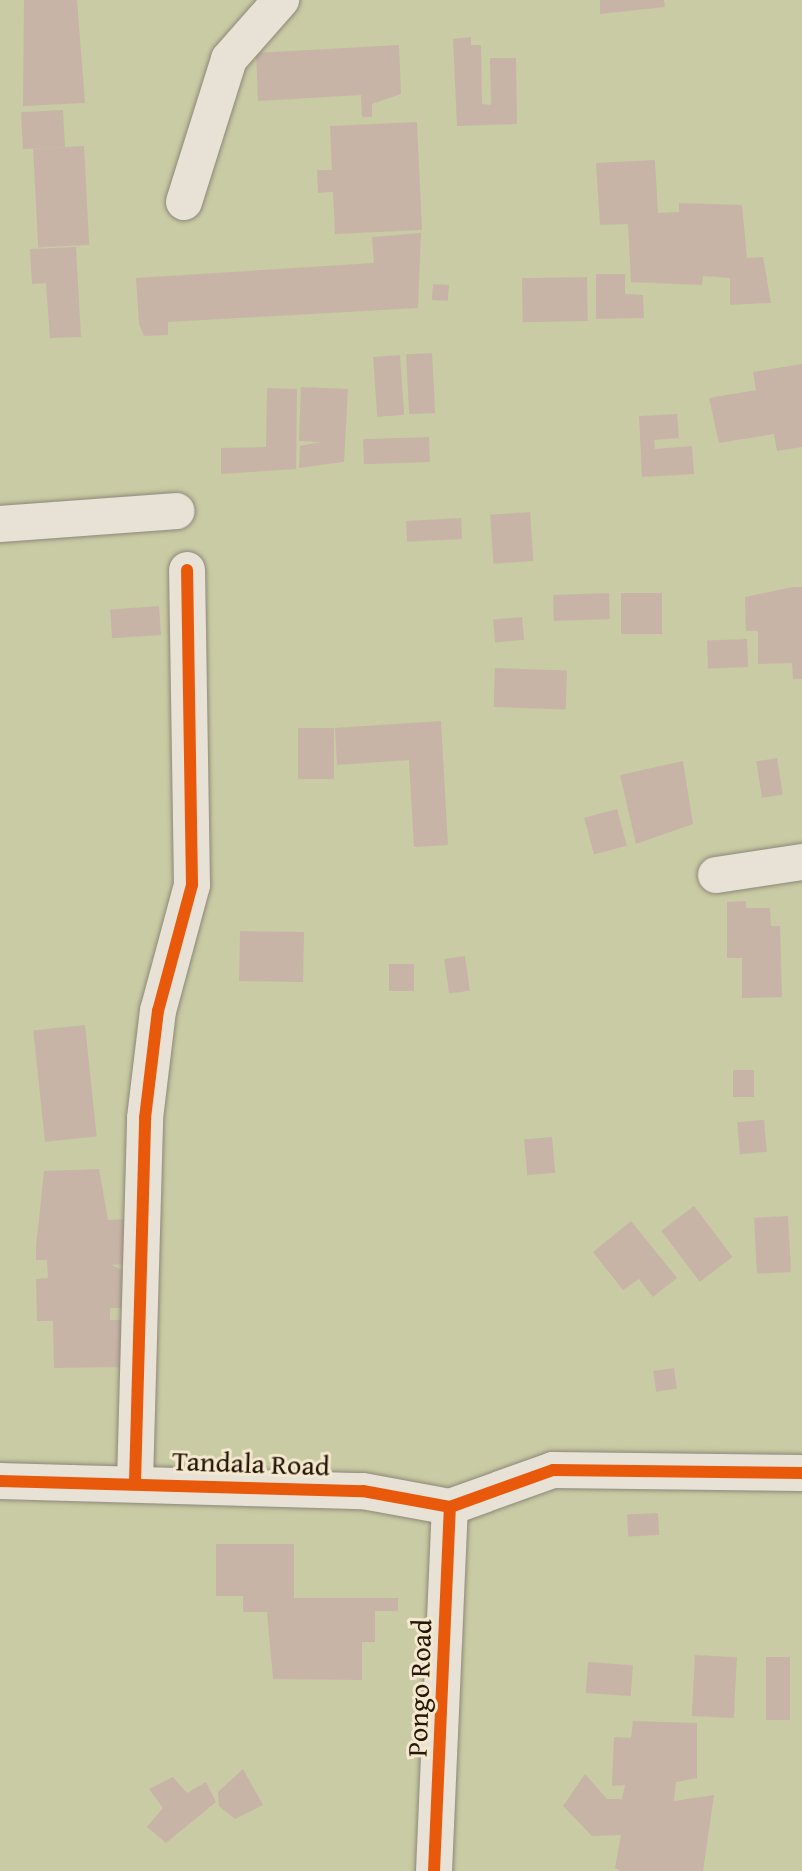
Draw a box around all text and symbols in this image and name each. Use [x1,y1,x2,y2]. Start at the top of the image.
street label: Tandala Road [172,1443,330,1483]
street label: Pongo Road [400,1618,438,1758]

